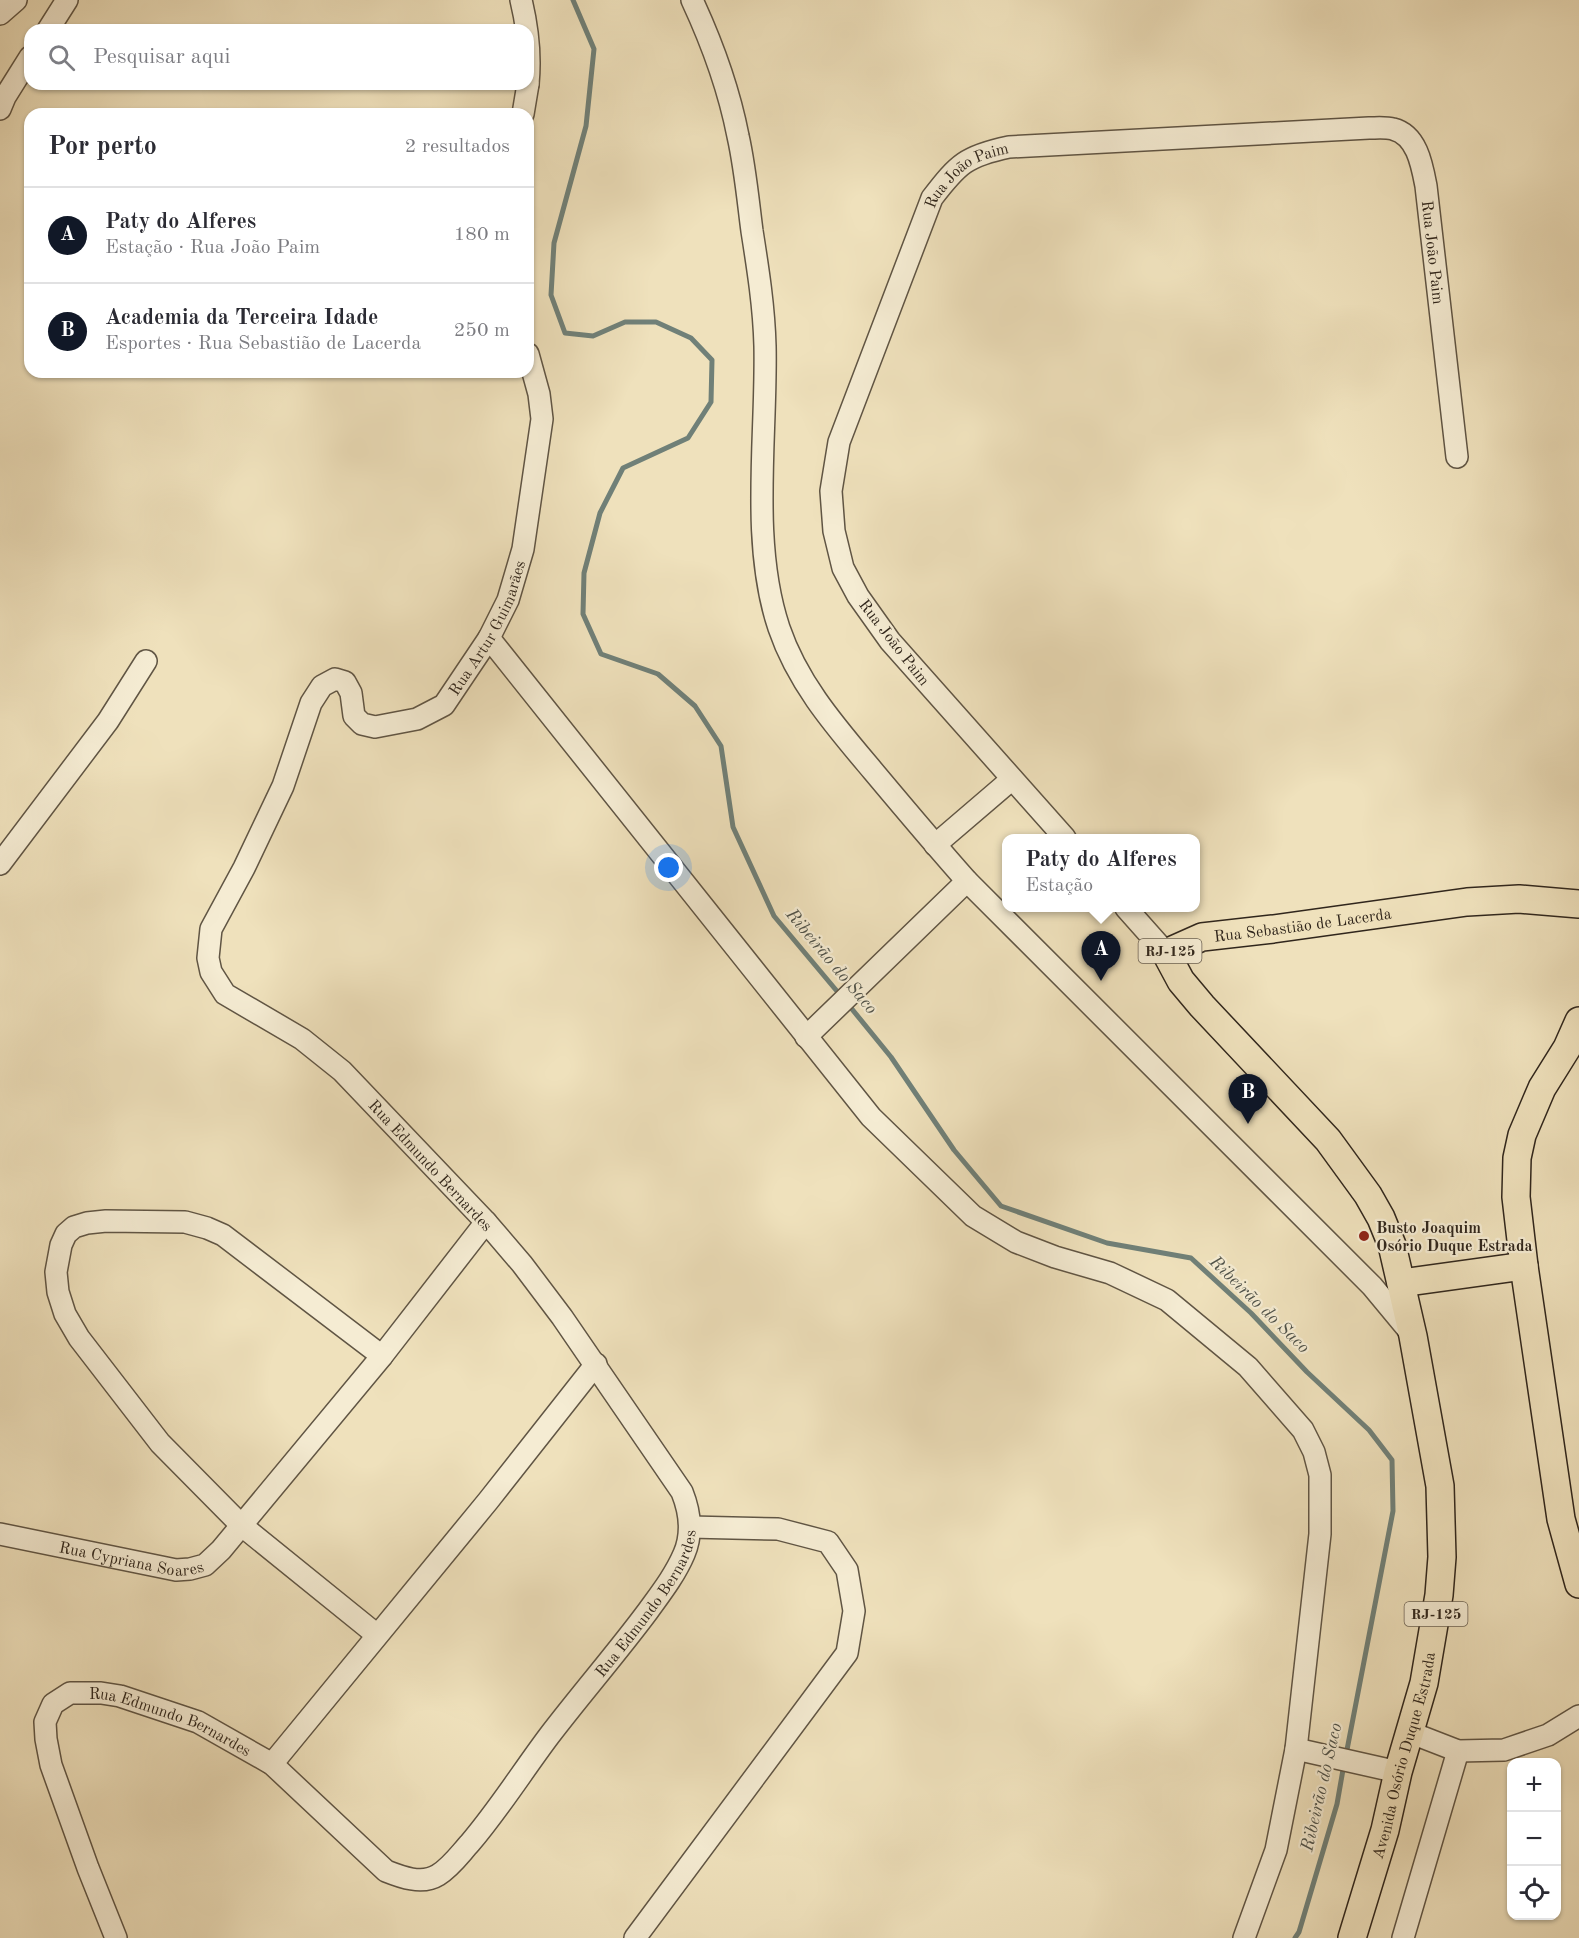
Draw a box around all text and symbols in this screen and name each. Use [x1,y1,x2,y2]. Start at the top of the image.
search box [24,24,534,90]
icon: search [45,41,78,74]
text: Pesquisar aqui [93,46,230,68]
text: Por perto [48,134,157,160]
text: 2 resultados [405,137,510,157]
street label: Rua João Paim [923,141,1011,211]
street label: Rua João Paim [1418,200,1446,306]
text: Paty do Alferes [105,211,256,233]
text: A [60,225,75,245]
text: 180 m [454,225,510,245]
text: Estação · Rua João Paim [105,238,320,258]
text: Academia da Terceira Idade [105,307,378,329]
text: B [60,321,75,341]
text: 250 m [454,321,510,341]
text: Esportes · Rua Sebastião de Lacerda [105,334,421,354]
street label: Rua Artur Guimarães [447,559,529,699]
street label: Rua João Paim [855,597,932,690]
popup [1002,834,1200,912]
text: Paty do Alferes [1025,849,1177,871]
your location [654,853,683,882]
text: Estação [1025,876,1093,896]
water label: Ribeirão do Saco [781,905,880,1018]
street label: Rua Sebastião de Lacerda [1213,907,1393,946]
pin: A [1082,932,1120,981]
road number: RJ-125 [1138,939,1202,963]
pin: B [1228,1074,1268,1124]
street label: Rua Edmundo Bernardes [365,1098,494,1235]
place label: Busto Joaquim Osório Duque Estrada [1376,1221,1533,1255]
marker: Busto Joaquim Osório Duque Estrada [1357,1229,1371,1243]
water label: Ribeirão do Saco [1205,1252,1313,1357]
street label: Rua Edmundo Bernardes [593,1529,700,1681]
street label: Rua Cypriana Soares [58,1540,206,1580]
road number: RJ-125 [1404,1602,1468,1626]
street label: Avenida Osório Duque Estrada [1371,1651,1439,1861]
street label: Rua Edmundo Bernardes [89,1687,253,1760]
water label: Ribeirão do Saco [1298,1721,1346,1854]
map controls [1507,1758,1561,1920]
button: + [1507,1758,1561,1812]
button: − [1507,1812,1561,1866]
button: locate [1507,1866,1561,1920]

